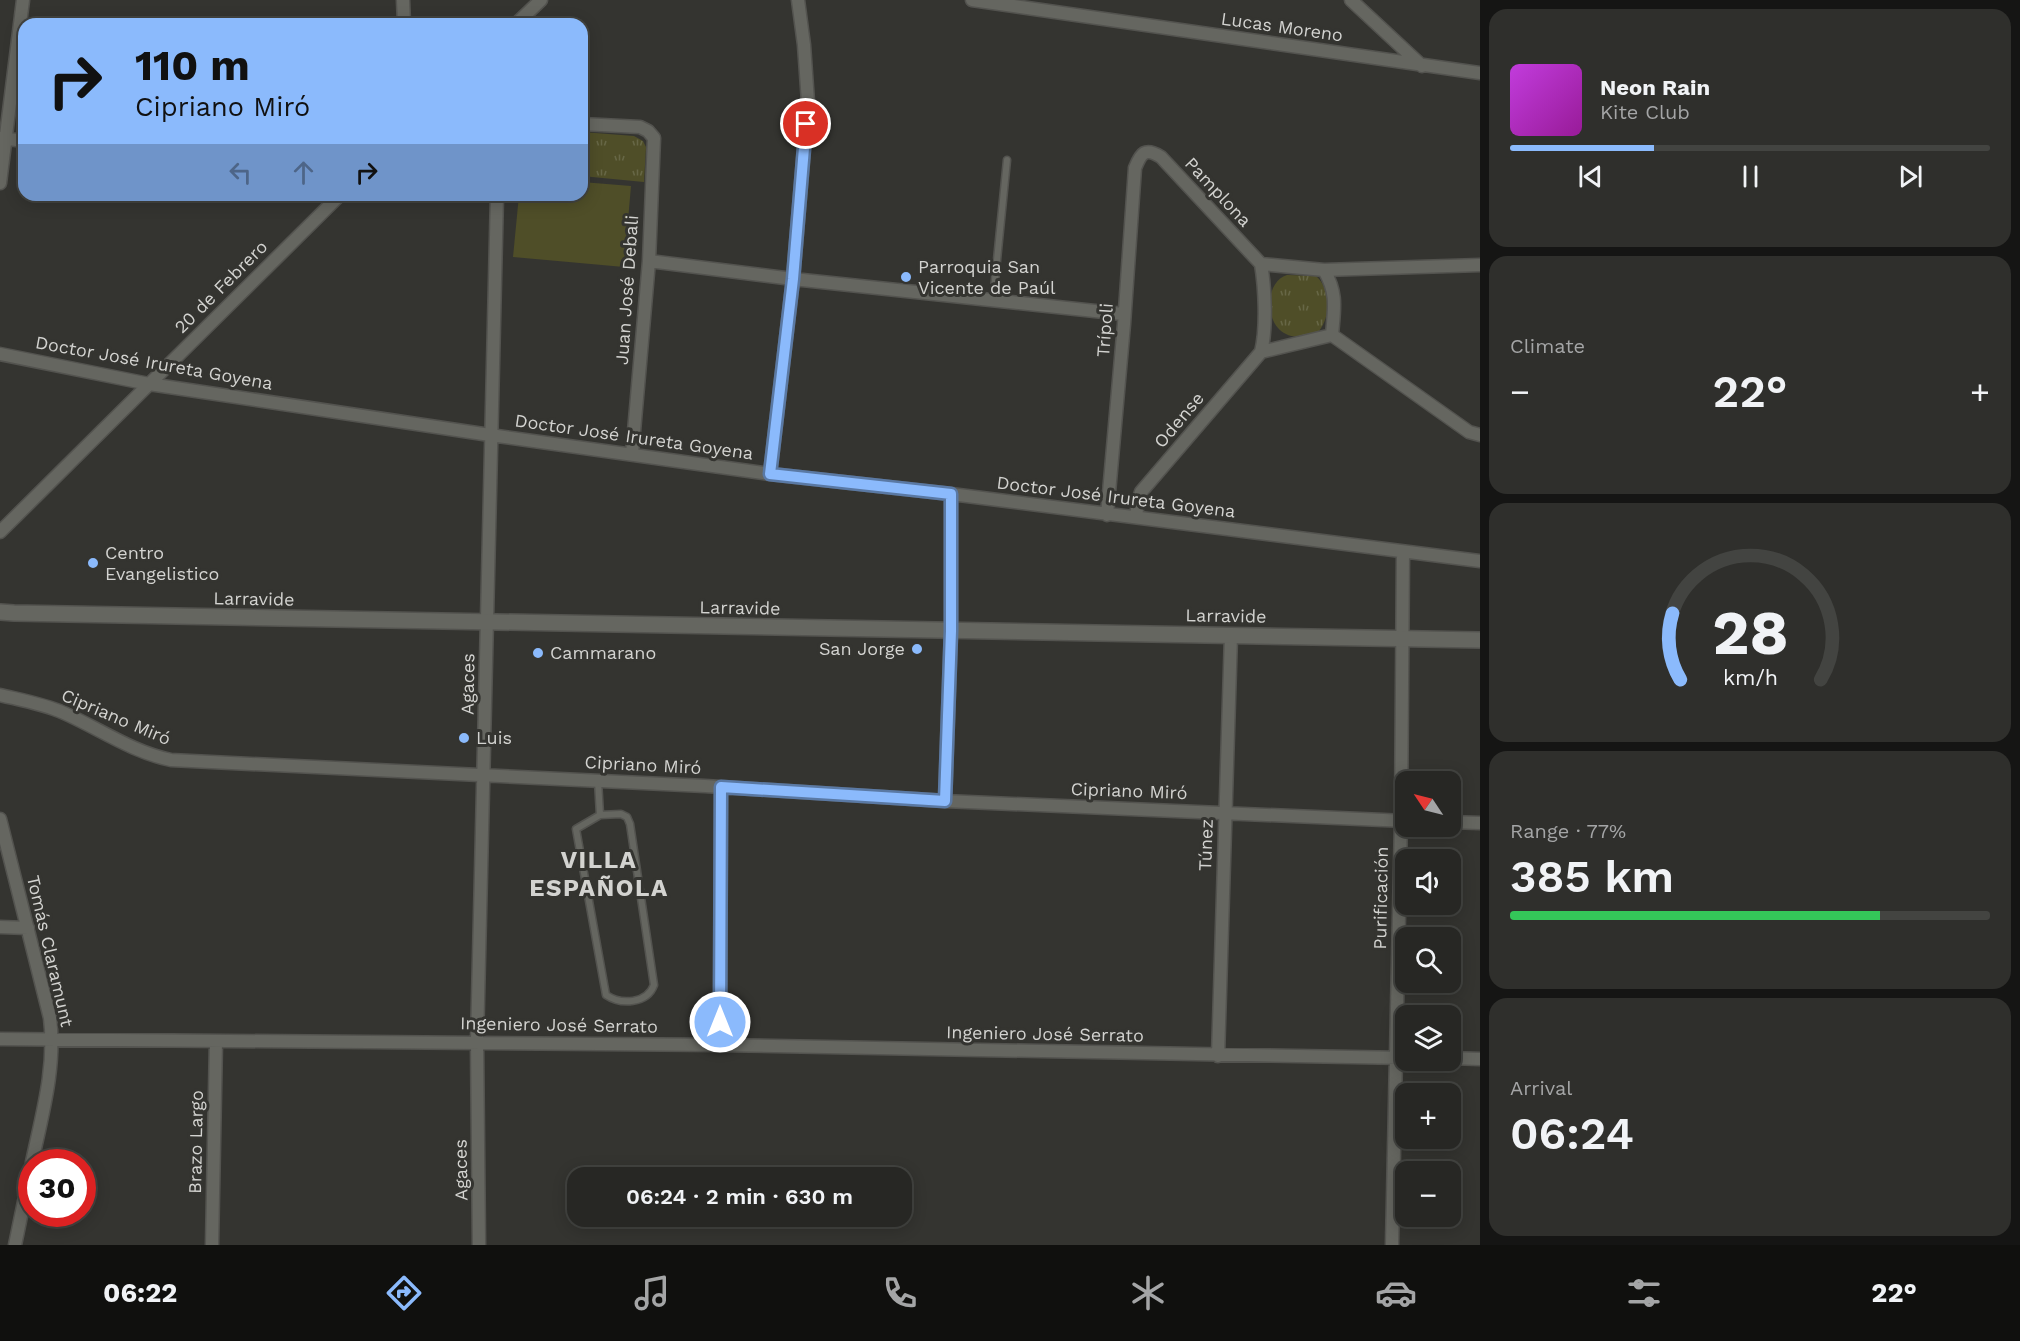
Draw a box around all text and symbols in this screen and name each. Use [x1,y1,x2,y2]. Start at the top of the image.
street label: Lucas Moreno [1220,8,1344,45]
text: 110 m [135,41,250,90]
icon: right [36,42,114,120]
text: Neon Rain [1600,75,1710,100]
text: Cipriano Miró [135,91,310,123]
pin [780,98,831,149]
text: Kite Club [1600,100,1690,124]
icon: arrive [789,107,822,140]
street label: Pamplona [1181,153,1256,231]
icon: left [224,156,257,189]
icon: ahead [287,156,320,189]
icon: right [350,156,383,189]
icon: previous [1574,160,1607,193]
icon: pause [1734,160,1767,193]
icon: next [1894,160,1927,193]
street label: Juan José Debali [611,214,642,366]
street label: 20 de Febrero [170,236,271,337]
place label: Parroquia San Vicente de Paúl [918,256,1056,298]
marker: Parroquia San Vicente de Paúl [899,270,913,284]
street label: Trípoli [1092,302,1117,358]
street label: Doctor José Irureta Goyena [34,331,274,394]
text: Climate [1510,334,1585,358]
text: 22° [1713,365,1787,418]
text: − [1510,372,1530,411]
text: + [1970,372,1990,411]
street label: Odense [1149,388,1208,452]
street label: Doctor José Irureta Goyena [513,409,755,464]
street label: Doctor José Irureta Goyena [995,471,1237,522]
place label: Centro Evangelistico [105,542,219,584]
marker: Centro Evangelistico [86,556,100,570]
street label: Larravide [213,587,295,610]
street label: Larravide [699,596,781,619]
text: 28 [1712,596,1788,669]
street label: Larravide [1185,604,1267,627]
place label: San Jorge [819,638,905,659]
place label: Cammarano [550,642,656,663]
marker: San Jorge [910,642,924,656]
marker: Cammarano [531,646,545,660]
street label: Agaces [456,653,479,715]
text: km/h [1722,665,1778,690]
street label: Cipriano Miró [58,684,174,749]
place label: Luis [476,727,512,748]
marker: Luis [457,731,471,745]
street label: Cipriano Miró [584,751,702,778]
north arrow [1395,771,1461,837]
map controls [1395,771,1461,1227]
street label: Cipriano Miró [1070,778,1188,803]
street label: Túnez [1194,819,1217,871]
text: Range · 77% [1510,819,1626,843]
district label: VILLA ESPAÑOLA [529,846,669,902]
street label: Purificación [1369,846,1392,950]
button: sound [1395,849,1461,915]
text: 385 km [1510,850,1674,903]
street label: Tomás Claramunt [23,873,78,1029]
button: search [1395,927,1461,993]
position arrow [688,990,752,1054]
button: layers [1395,1005,1461,1071]
street label: Ingeniero José Serrato [460,1012,658,1037]
street label: Ingeniero José Serrato [946,1021,1144,1046]
text: Arrival [1510,1076,1572,1100]
button: + [1395,1083,1461,1149]
street label: Brazo Largo [184,1090,207,1194]
text: 06:24 [1510,1107,1634,1160]
street label: Agaces [449,1139,472,1201]
speed limit sign: 30 [18,1149,96,1227]
button: − [1395,1161,1461,1227]
text: 06:24 · 2 min · 630 m [626,1184,853,1209]
icon: directions [383,1272,425,1314]
icon: music [631,1272,673,1314]
icon: phone [879,1272,921,1314]
icon: climate [1127,1272,1169,1314]
icon: car [1375,1272,1417,1314]
icon: filters [1623,1272,1665,1314]
text: 06:22 [103,1277,177,1309]
text: 22° [1871,1277,1917,1309]

